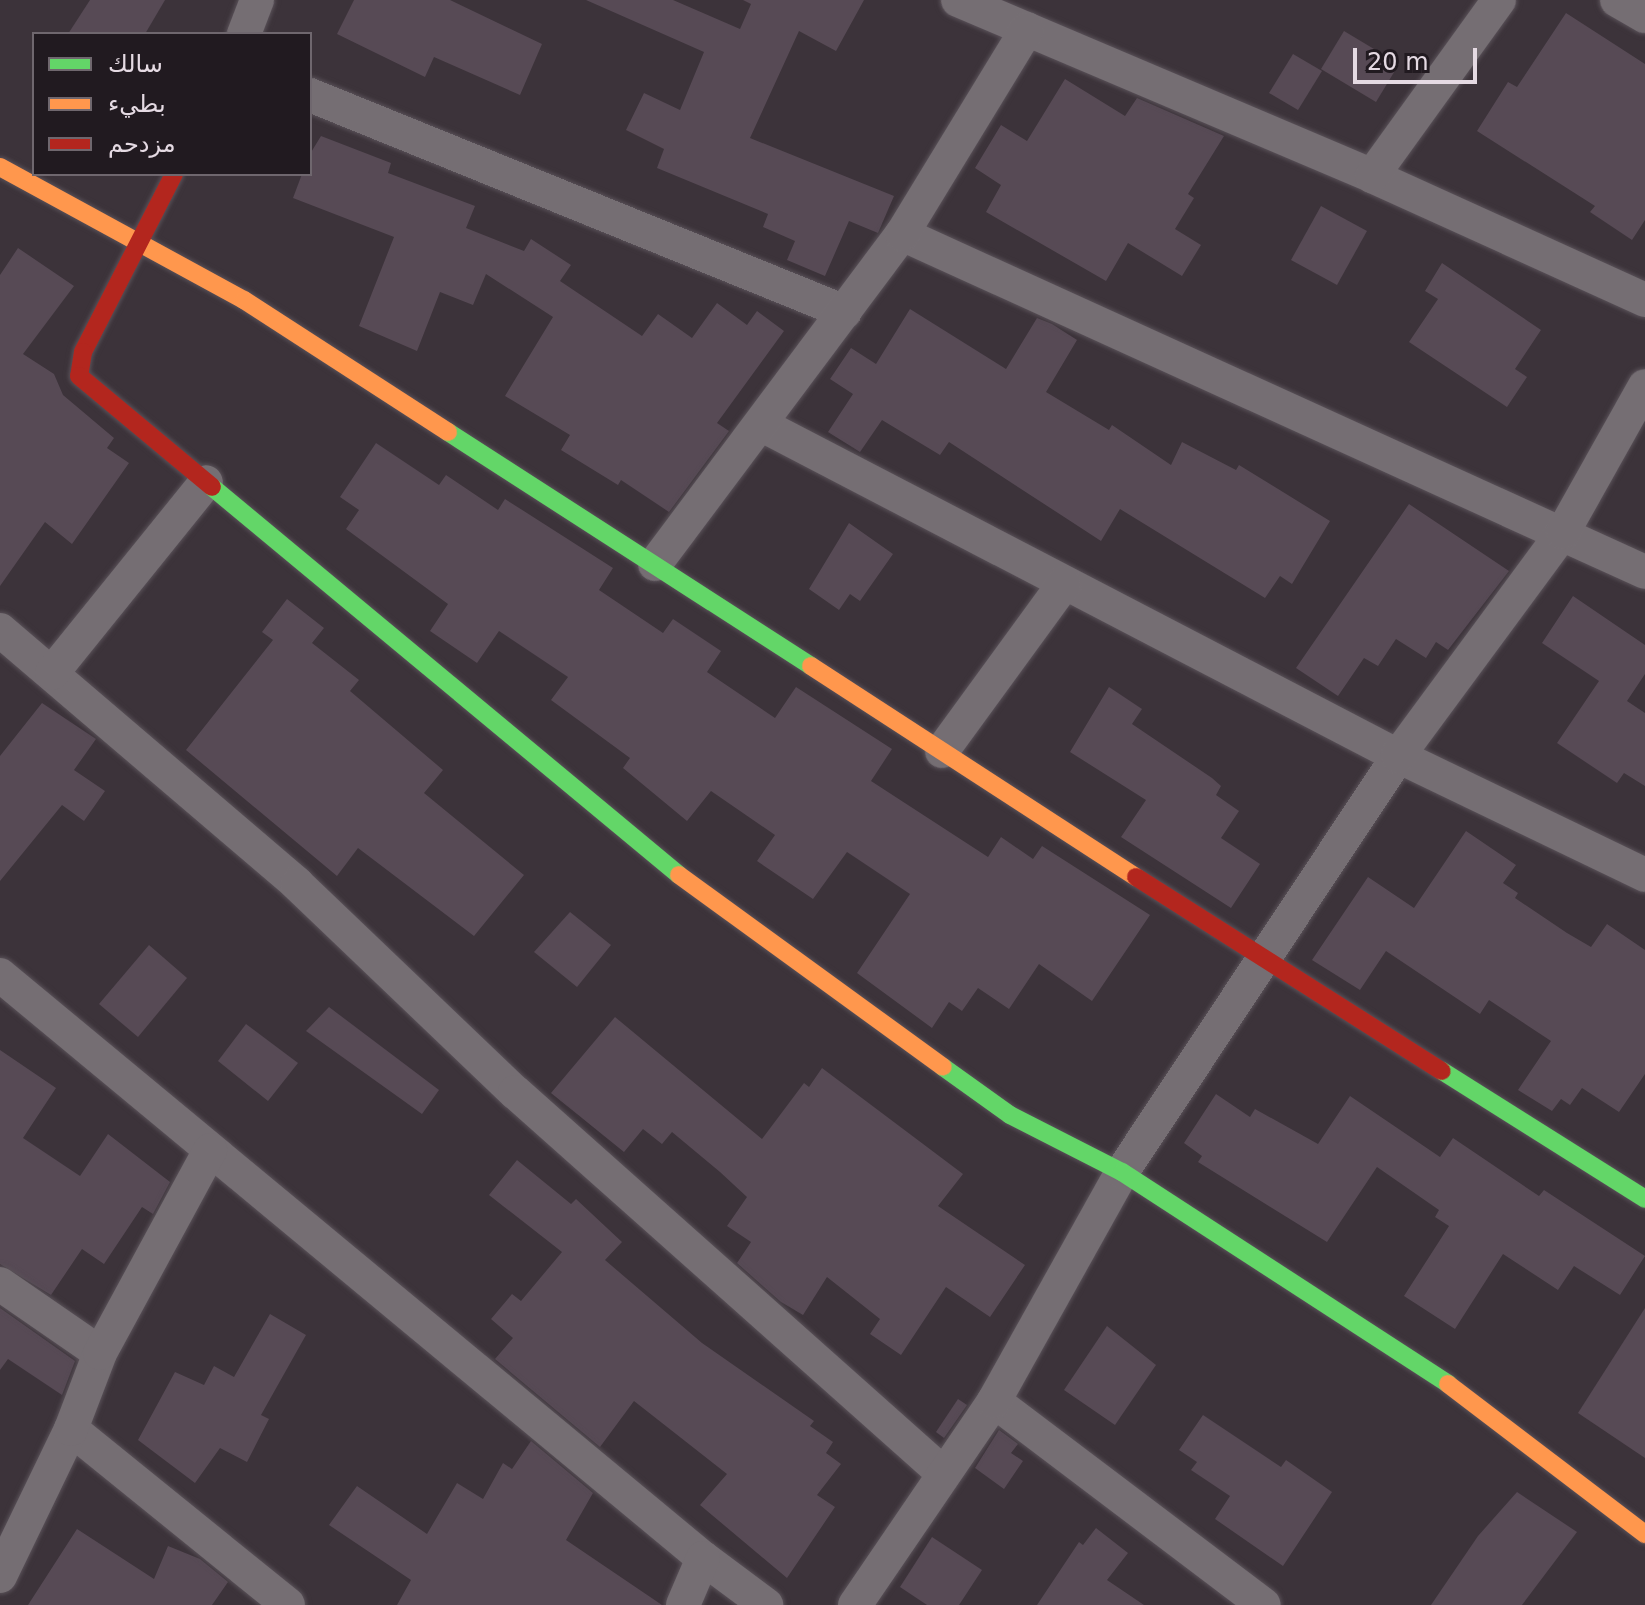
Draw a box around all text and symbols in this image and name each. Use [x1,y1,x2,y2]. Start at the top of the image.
legend [32,32,312,176]
scale bar [1357,32,1481,82]
text: 20 m [1367,48,1429,76]
text: سالك [108,50,163,78]
text: بطيء [108,90,166,118]
text: مزدحم [108,130,176,158]

